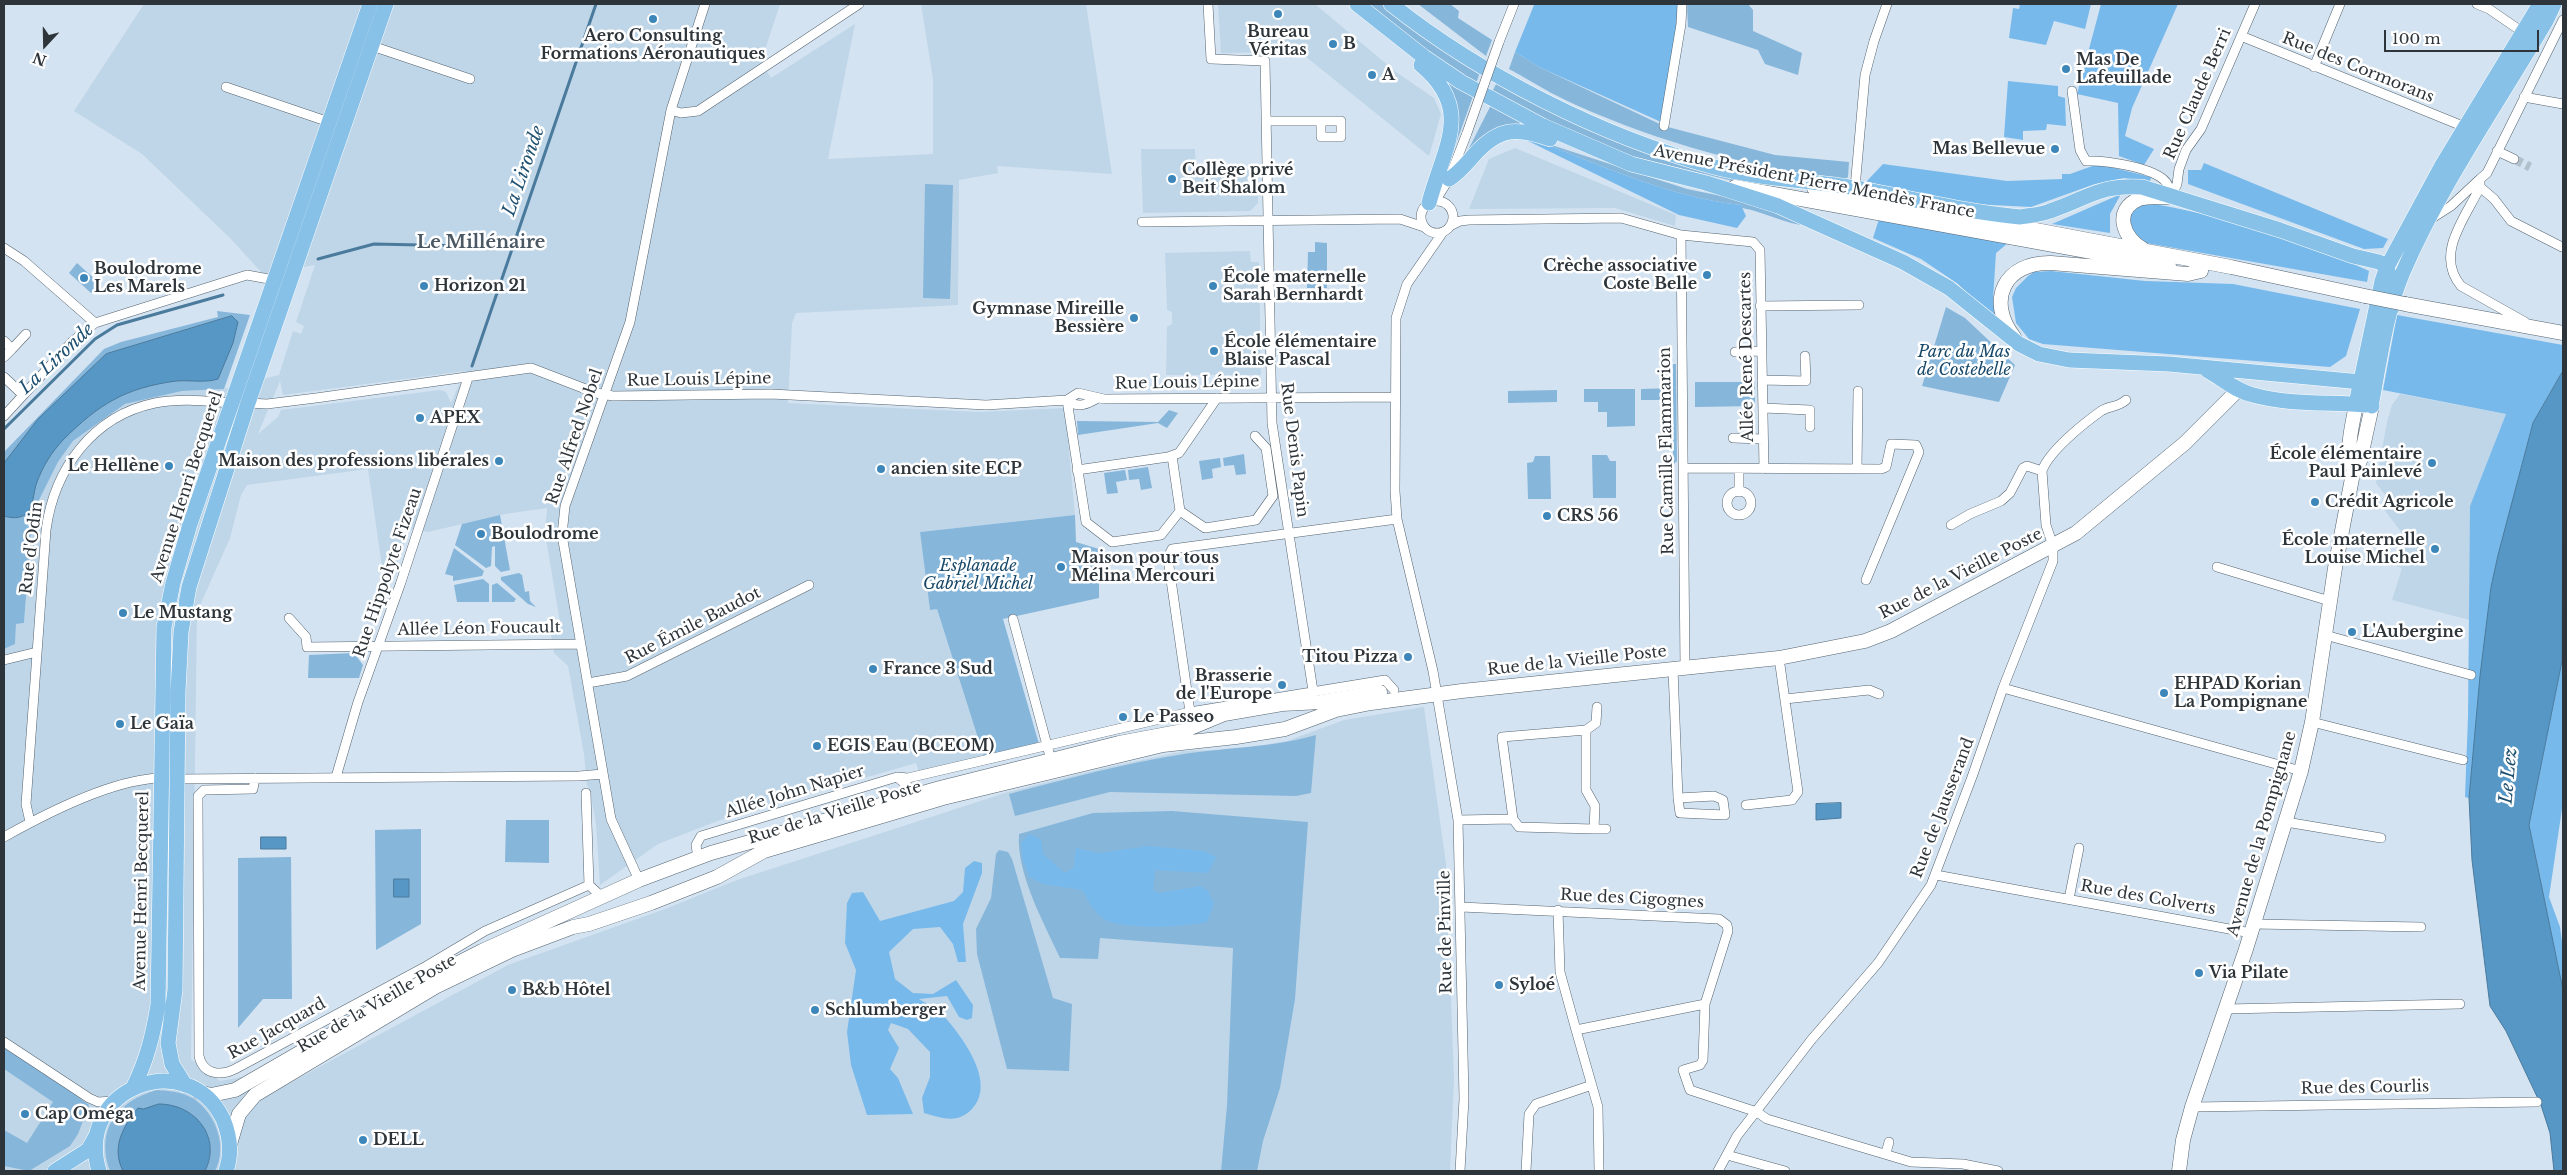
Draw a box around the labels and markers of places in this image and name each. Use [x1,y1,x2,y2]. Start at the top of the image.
marker: Bureau Véritas [1272,8,1284,20]
marker: Aero Consulting Formations Aéronautiques [647,13,659,25]
place label: Bureau Véritas [1247,22,1309,60]
place label: Aero Consulting Formations Aéronautiques [540,26,766,64]
place label: B [1343,34,1356,54]
marker: B [1327,38,1339,50]
place label: Mas De Lafeuillade [2076,50,2172,88]
marker: Mas De Lafeuillade [2060,63,2072,75]
place label: A [1382,65,1395,85]
marker: A [1366,69,1378,81]
place label: Mas Bellevue [1932,139,2045,159]
marker: Mas Bellevue [2049,143,2061,155]
place label: Collège privé Beit Shalom [1182,160,1293,198]
marker: Collège privé Beit Shalom [1166,173,1178,185]
place label: Crèche associative Coste Belle [1543,256,1697,294]
place label: Boulodrome Les Marels [94,259,202,297]
place label: École maternelle Sarah Bernhardt [1223,267,1366,305]
marker: Crèche associative Coste Belle [1701,269,1713,281]
marker: Boulodrome Les Marels [78,272,90,284]
place label: Horizon 21 [434,276,526,296]
marker: Horizon 21 [418,280,430,292]
marker: École maternelle Sarah Bernhardt [1207,280,1219,292]
place label: Gymnase Mireille Bessière [972,299,1124,337]
marker: Gymnase Mireille Bessière [1128,312,1140,324]
place label: École élémentaire Blaise Pascal [1224,332,1376,370]
marker: École élémentaire Blaise Pascal [1208,345,1220,357]
place label: APEX [430,408,480,428]
marker: APEX [414,412,426,424]
place label: École élémentaire Paul Painlevé [2270,444,2422,482]
place label: Maison des professions libérales [218,451,489,471]
marker: Maison des professions libérales [493,455,505,467]
place label: Le Hellène [67,456,159,476]
marker: École élémentaire Paul Painlevé [2426,457,2438,469]
place label: ancien site ECP [891,459,1022,479]
marker: Le Hellène [163,460,175,472]
marker: ancien site ECP [875,463,887,475]
place label: Crédit Agricole [2325,492,2454,512]
marker: Crédit Agricole [2309,496,2321,508]
place label: CRS 56 [1557,506,1618,526]
marker: CRS 56 [1541,510,1553,522]
place label: Boulodrome [491,524,599,544]
marker: Boulodrome [475,528,487,540]
place label: École maternelle Louise Michel [2282,530,2425,568]
marker: École maternelle Louise Michel [2429,543,2441,555]
place label: Maison pour tous Mélina Mercouri [1071,548,1219,586]
marker: Maison pour tous Mélina Mercouri [1055,561,1067,573]
place label: Le Mustang [133,603,232,623]
marker: Le Mustang [117,607,129,619]
place label: L'Aubergine [2362,622,2463,642]
marker: L'Aubergine [2346,626,2358,638]
place label: Titou Pizza [1302,647,1398,667]
marker: Titou Pizza [1402,651,1414,663]
place label: France 3 Sud [883,659,993,679]
marker: France 3 Sud [867,663,879,675]
place label: Brasserie de l'Europe [1176,666,1272,704]
place label: EHPAD Korian La Pompignane [2174,674,2307,712]
marker: Brasserie de l'Europe [1276,679,1288,691]
marker: EHPAD Korian La Pompignane [2158,687,2170,699]
place label: Le Passeo [1133,707,1214,727]
marker: Le Passeo [1117,711,1129,723]
place label: Le Gaïa [130,714,194,734]
marker: Le Gaïa [114,718,126,730]
place label: EGIS Eau (BCEOM) [827,736,994,756]
marker: EGIS Eau (BCEOM) [811,740,823,752]
place label: Via Pilate [2209,963,2288,983]
marker: Via Pilate [2193,967,2205,979]
place label: Syloé [1509,975,1555,995]
marker: Syloé [1493,979,1505,991]
place label: B&b Hôtel [522,980,611,1000]
marker: B&b Hôtel [506,984,518,996]
place label: Schlumberger [825,1000,946,1020]
marker: Schlumberger [809,1004,821,1016]
place label: Cap Oméga [35,1104,134,1124]
marker: Cap Oméga [19,1108,31,1120]
place label: DELL [373,1130,424,1150]
marker: DELL [357,1134,369,1146]

